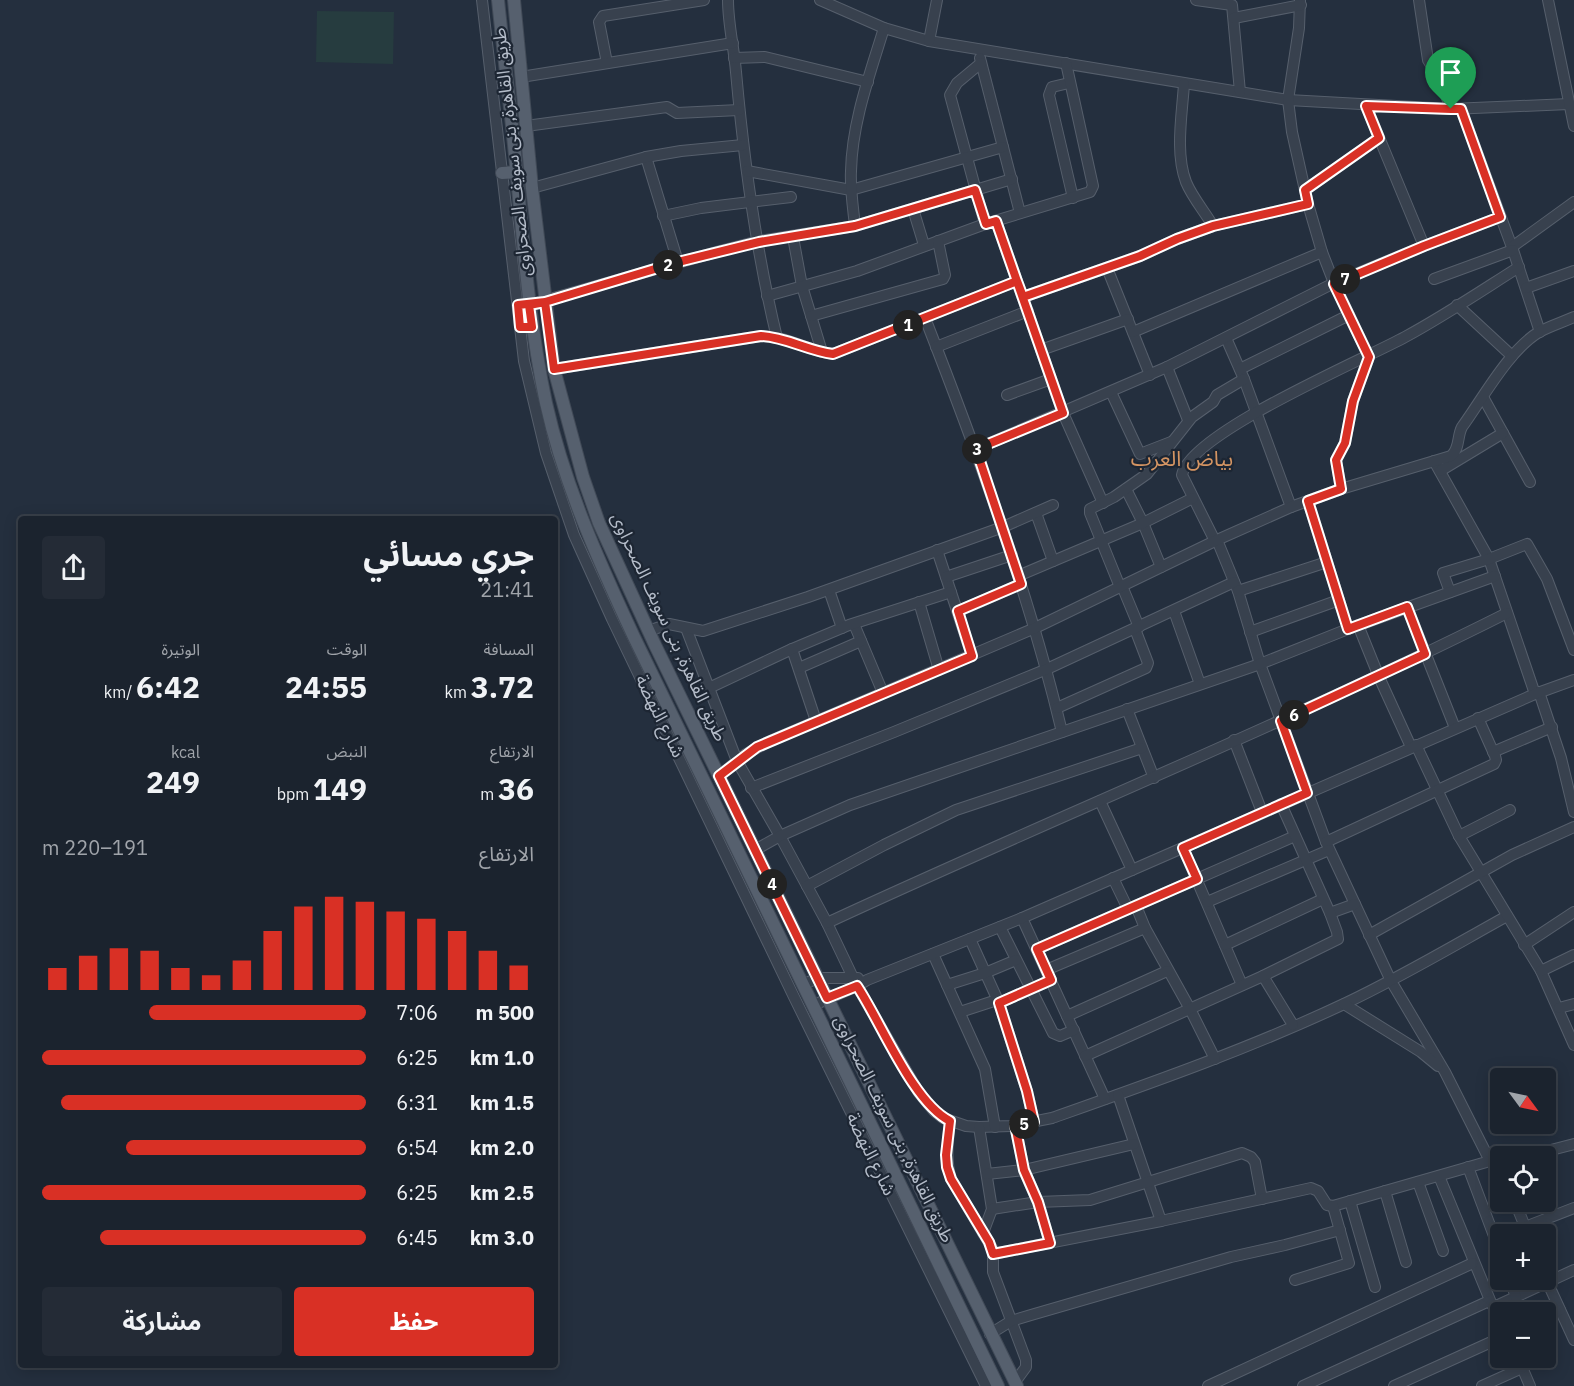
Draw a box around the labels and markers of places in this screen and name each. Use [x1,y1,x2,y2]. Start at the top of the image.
pin [1425,47,1476,109]
pin: 2 [653,250,683,280]
pin: 7 [1330,264,1360,294]
pin: 1 [893,310,923,340]
pin: 3 [962,434,992,464]
pin: 6 [1279,700,1309,730]
pin: 4 [757,869,787,899]
pin: 5 [1009,1109,1039,1139]

